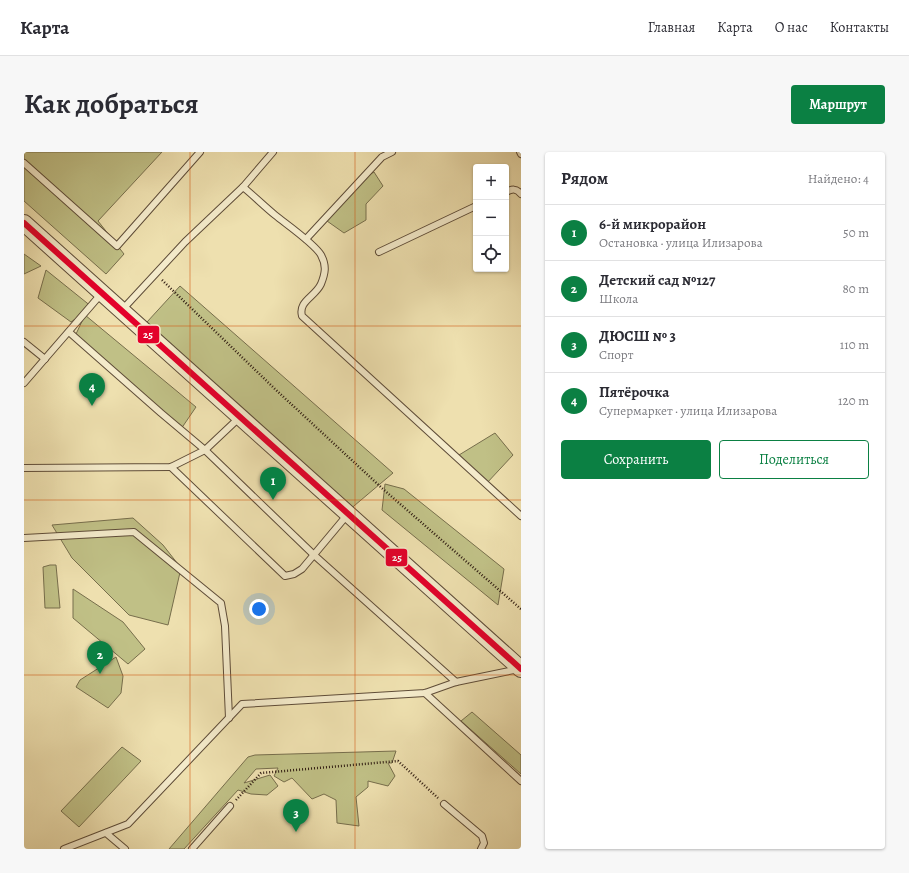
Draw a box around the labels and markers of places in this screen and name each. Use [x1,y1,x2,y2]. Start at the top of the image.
pin: 4 [79,373,105,406]
pin: 1 [260,467,286,500]
pin: 2 [87,641,113,674]
pin: 3 [283,799,309,832]

